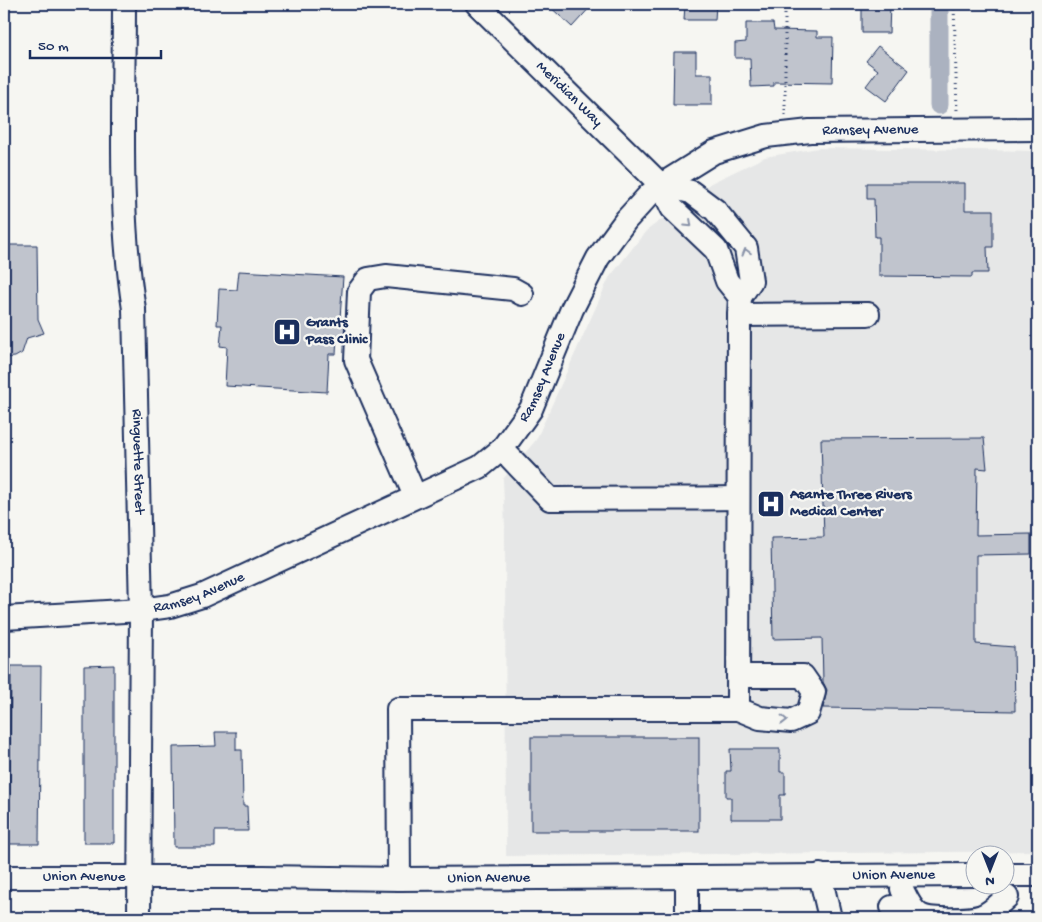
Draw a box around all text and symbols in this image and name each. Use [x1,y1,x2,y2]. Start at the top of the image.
scale bar [30,28,161,60]
text: 50 m [38,38,69,56]
street label: Meridian Way [532,58,606,132]
street label: Ramsey Avenue [822,121,919,140]
one-way arrow [683,218,692,227]
one-way arrow [741,249,751,257]
place label: Grants Pass Clinic [305,314,368,349]
hospital icon: Grants Pass Clinic [272,317,302,347]
street label: Ramsey Avenue [515,330,570,426]
street label: Ringuette Street [127,409,148,516]
place label: Asante Three Rivers Medical Center [789,486,913,521]
hospital icon: Asante Three Rivers Medical Center [756,489,786,519]
street label: Ramsey Avenue [152,568,248,617]
one-way arrow [781,714,789,725]
north arrow [964,844,1014,894]
street label: Union Avenue [853,866,936,885]
street label: Union Avenue [43,868,126,886]
street label: Union Avenue [448,869,531,888]
text: N [985,872,995,889]

